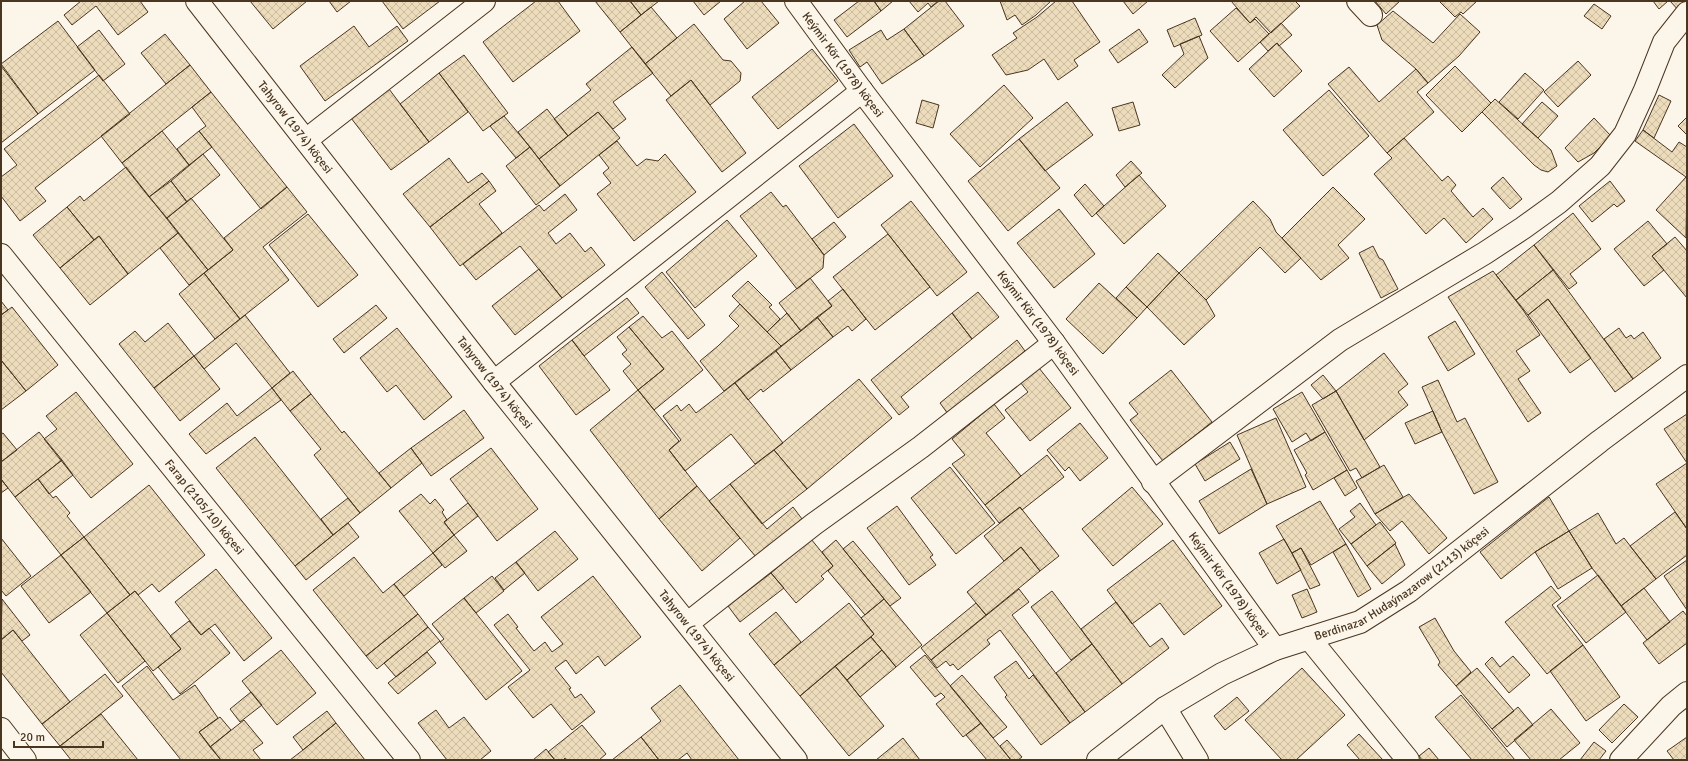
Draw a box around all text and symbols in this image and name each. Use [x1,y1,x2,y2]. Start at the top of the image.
street label: Keýmir Kör (1978) köçesi [799,9,886,121]
street label: Tahyrow (1974) köçesi [254,78,336,177]
street label: Keýmir Kör (1978) köçesi [994,268,1082,379]
street label: Tahyrow (1974) köçesi [453,334,535,432]
street label: Farap (2105/10) köçesi [161,457,247,558]
street label: Berdinazar Hudaýnazarow (2113) köçesi [1312,524,1492,644]
street label: Keýmir Kör (1978) köçesi [1185,529,1272,641]
street label: Tahyrow (1974) köçesi [655,587,738,685]
scale bar [14,723,103,749]
text: 20 m [20,730,45,745]

